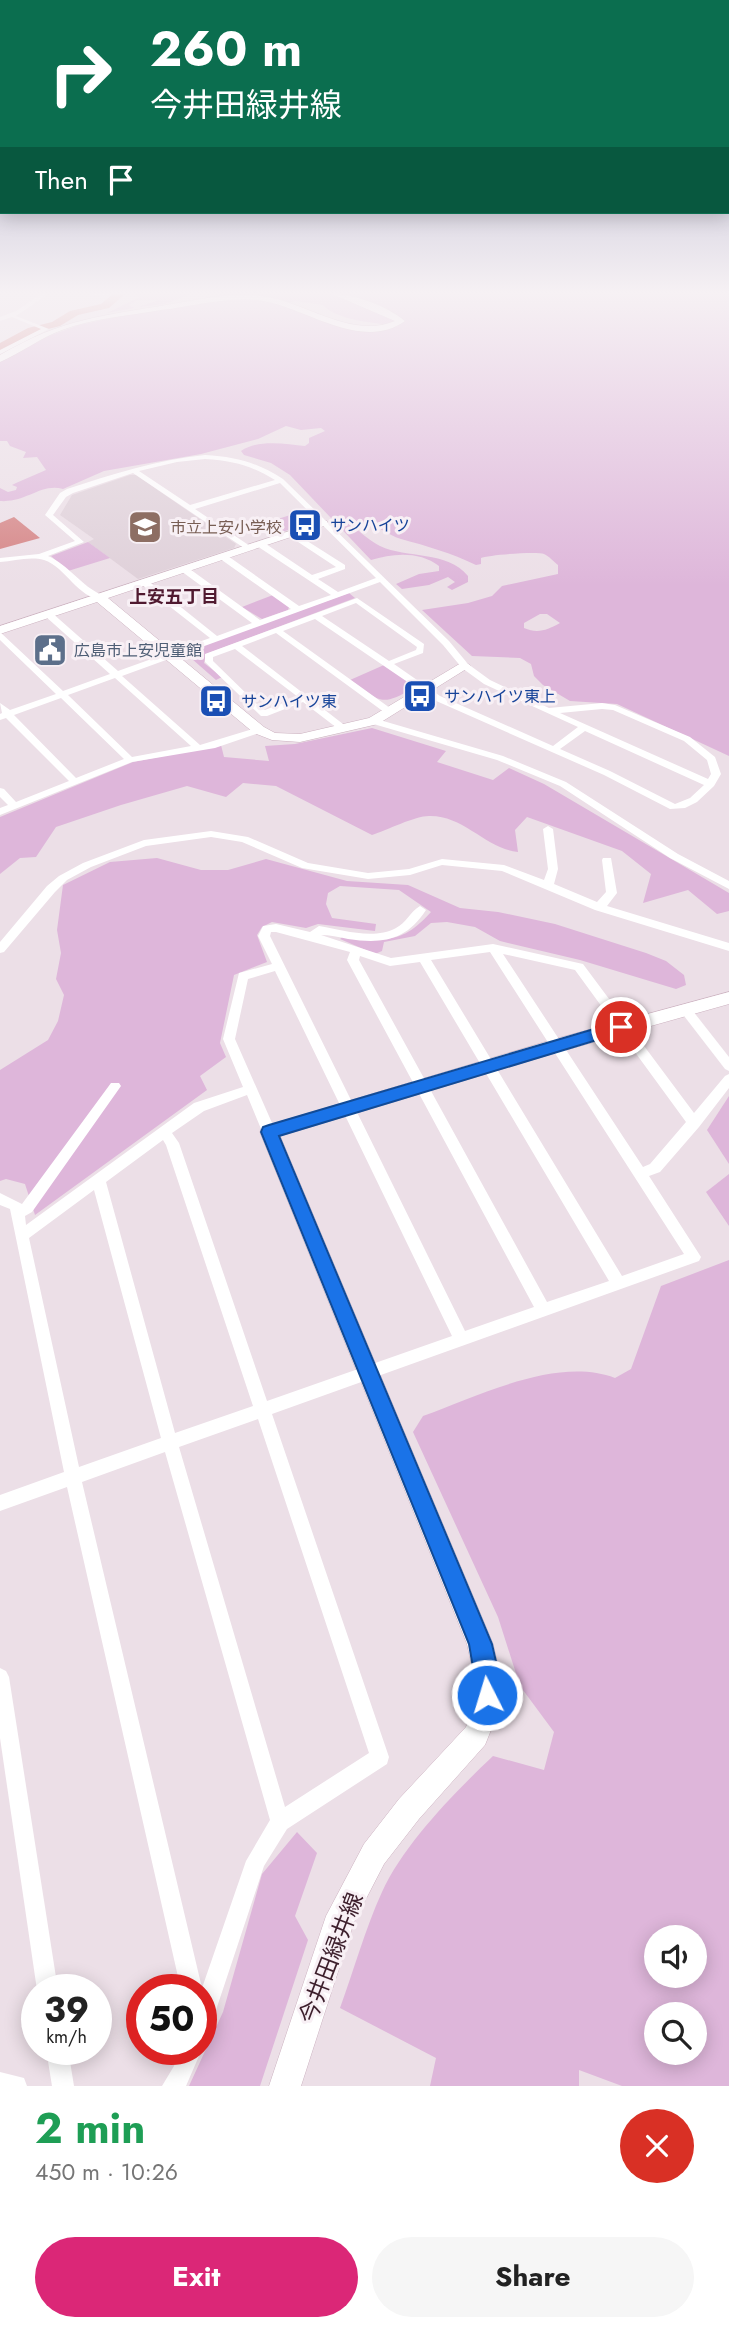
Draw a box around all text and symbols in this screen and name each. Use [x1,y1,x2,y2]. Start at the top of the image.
text: 260 m [150,14,302,84]
icon: right [35,28,126,119]
text: 今井田緑井線 [150,82,342,128]
text: Then [35,161,88,199]
icon: arrive [102,161,140,199]
bus stop icon: サンハイツ [286,506,324,544]
school or university icon: 市立上安小学校 [126,508,164,546]
place label: サンハイツ [330,514,410,537]
place label: 市立上安小学校 [170,516,282,539]
district label: 上安五丁目 [129,584,219,610]
public building icon: 広島市上安児童館 [31,631,69,669]
place label: 広島市上安児童館 [74,639,202,662]
bus stop icon: サンハイツ東上 [401,677,439,715]
bus stop icon: サンハイツ東 [197,682,235,720]
place label: サンハイツ東上 [444,685,556,708]
place label: サンハイツ東 [241,690,337,713]
pin [591,997,651,1057]
icon: arrive [602,1008,640,1046]
position arrow [450,1658,524,1732]
street label: 今井田緑井線 [290,1887,372,2029]
map controls [644,1925,707,2065]
button: sound [644,1925,707,1988]
speed limit sign: 50 [126,1974,217,2065]
text: 39 [44,1985,89,2035]
button: search [644,2002,707,2065]
text: km/h [46,2024,87,2050]
text: 2 min [35,2098,145,2159]
button: close [620,2109,694,2183]
text: 450 m · 10:26 [35,2155,178,2189]
button: Exit [35,2237,358,2317]
button: Share [372,2237,694,2317]

